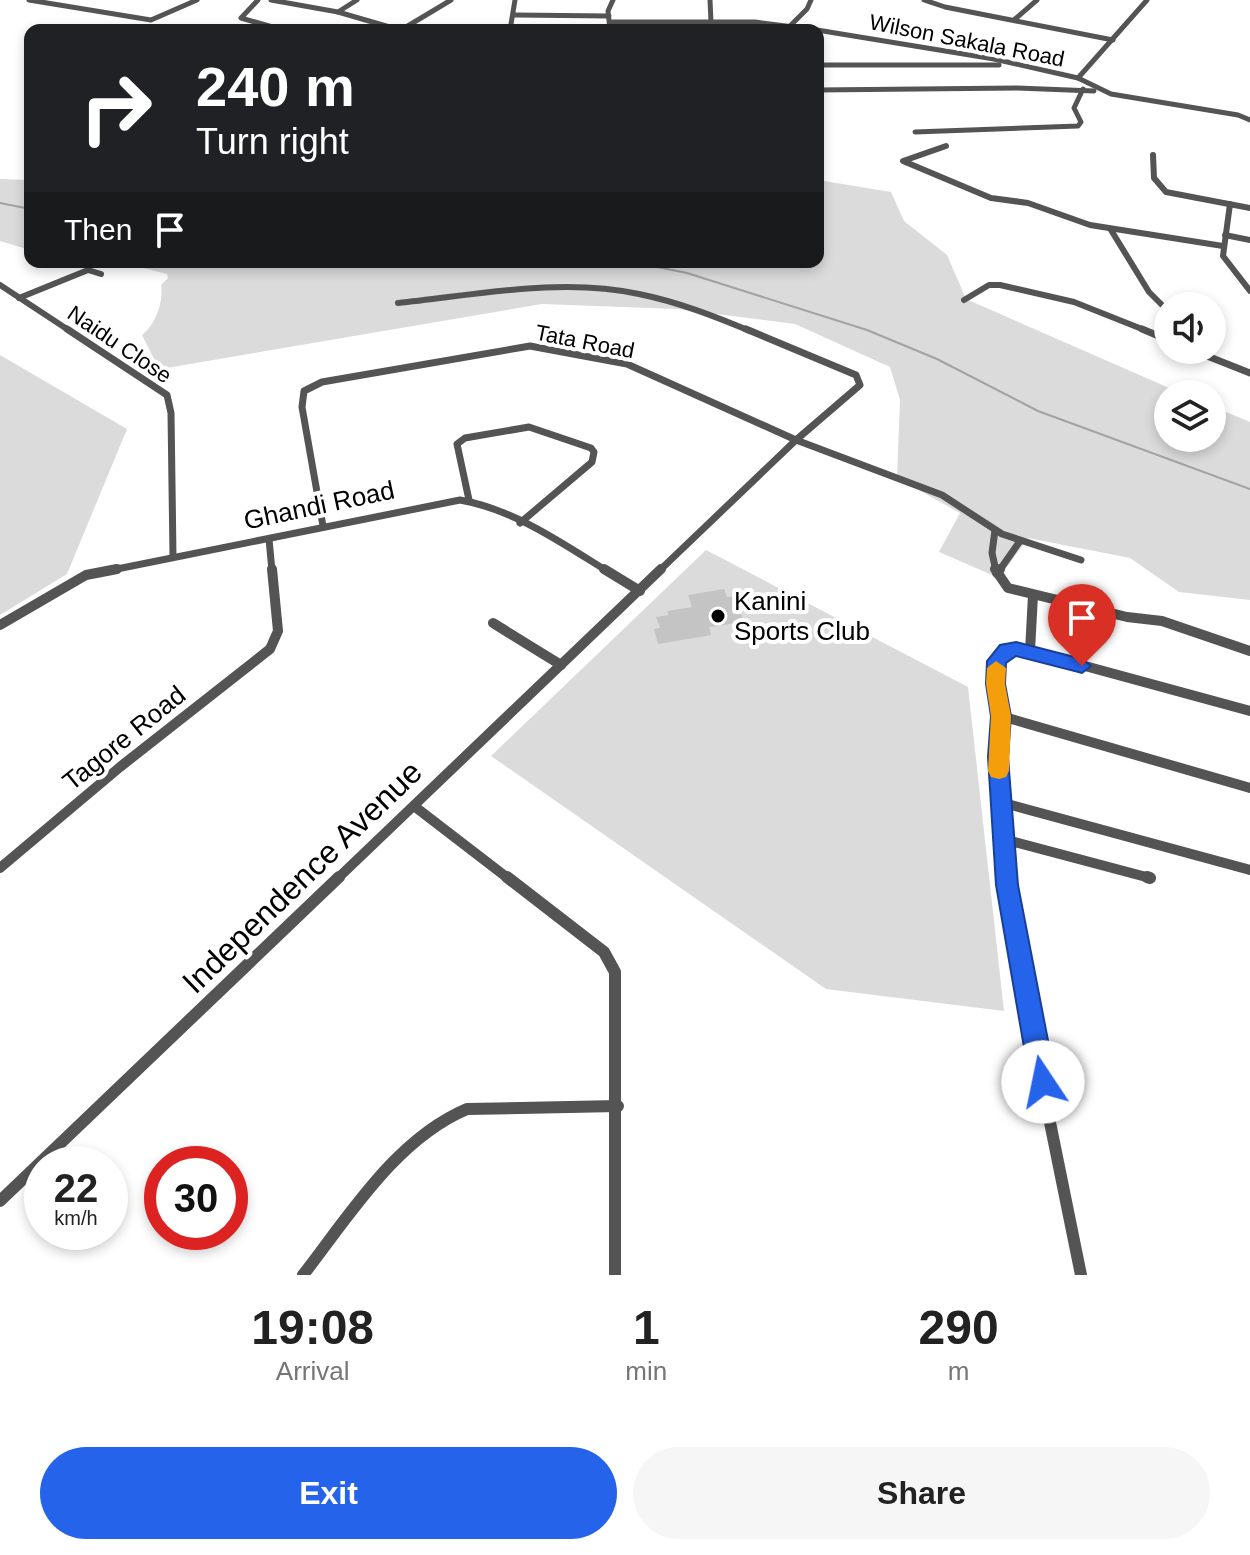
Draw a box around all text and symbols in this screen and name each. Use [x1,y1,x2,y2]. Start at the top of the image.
street label: Wilson Sakala Road [867,9,1067,72]
text: 240 m [196,55,355,118]
icon: right [64,56,168,160]
text: Turn right [196,121,349,162]
icon: arrive [148,208,192,252]
text: Then [64,213,132,246]
map controls [1154,292,1226,452]
button: sound [1154,292,1226,364]
street label: Naidu Close [63,301,176,388]
street label: Tata Road [533,320,637,363]
button: layers [1154,380,1226,452]
street label: Ghandi Road [241,474,397,536]
pin [1048,584,1116,666]
place label: Kanini Sports Club [734,586,870,646]
icon: arrive [1060,596,1104,640]
marker: Kanini Sports Club [709,607,727,625]
street label: Tagore Road [57,679,191,797]
street label: Independence Avenue [175,754,429,1000]
position arrow [1001,1040,1085,1124]
speed limit sign: 30 [144,1146,248,1250]
text: 22 [54,1166,98,1210]
text: km/h [54,1207,98,1229]
text: 19:08 [251,1301,374,1354]
text: 1 [633,1301,660,1354]
text: 290 [919,1301,999,1354]
text: Arrival [276,1356,350,1386]
text: min [625,1356,667,1386]
text: m [948,1356,969,1386]
button: Exit [40,1447,617,1539]
button: Share [633,1447,1210,1539]

